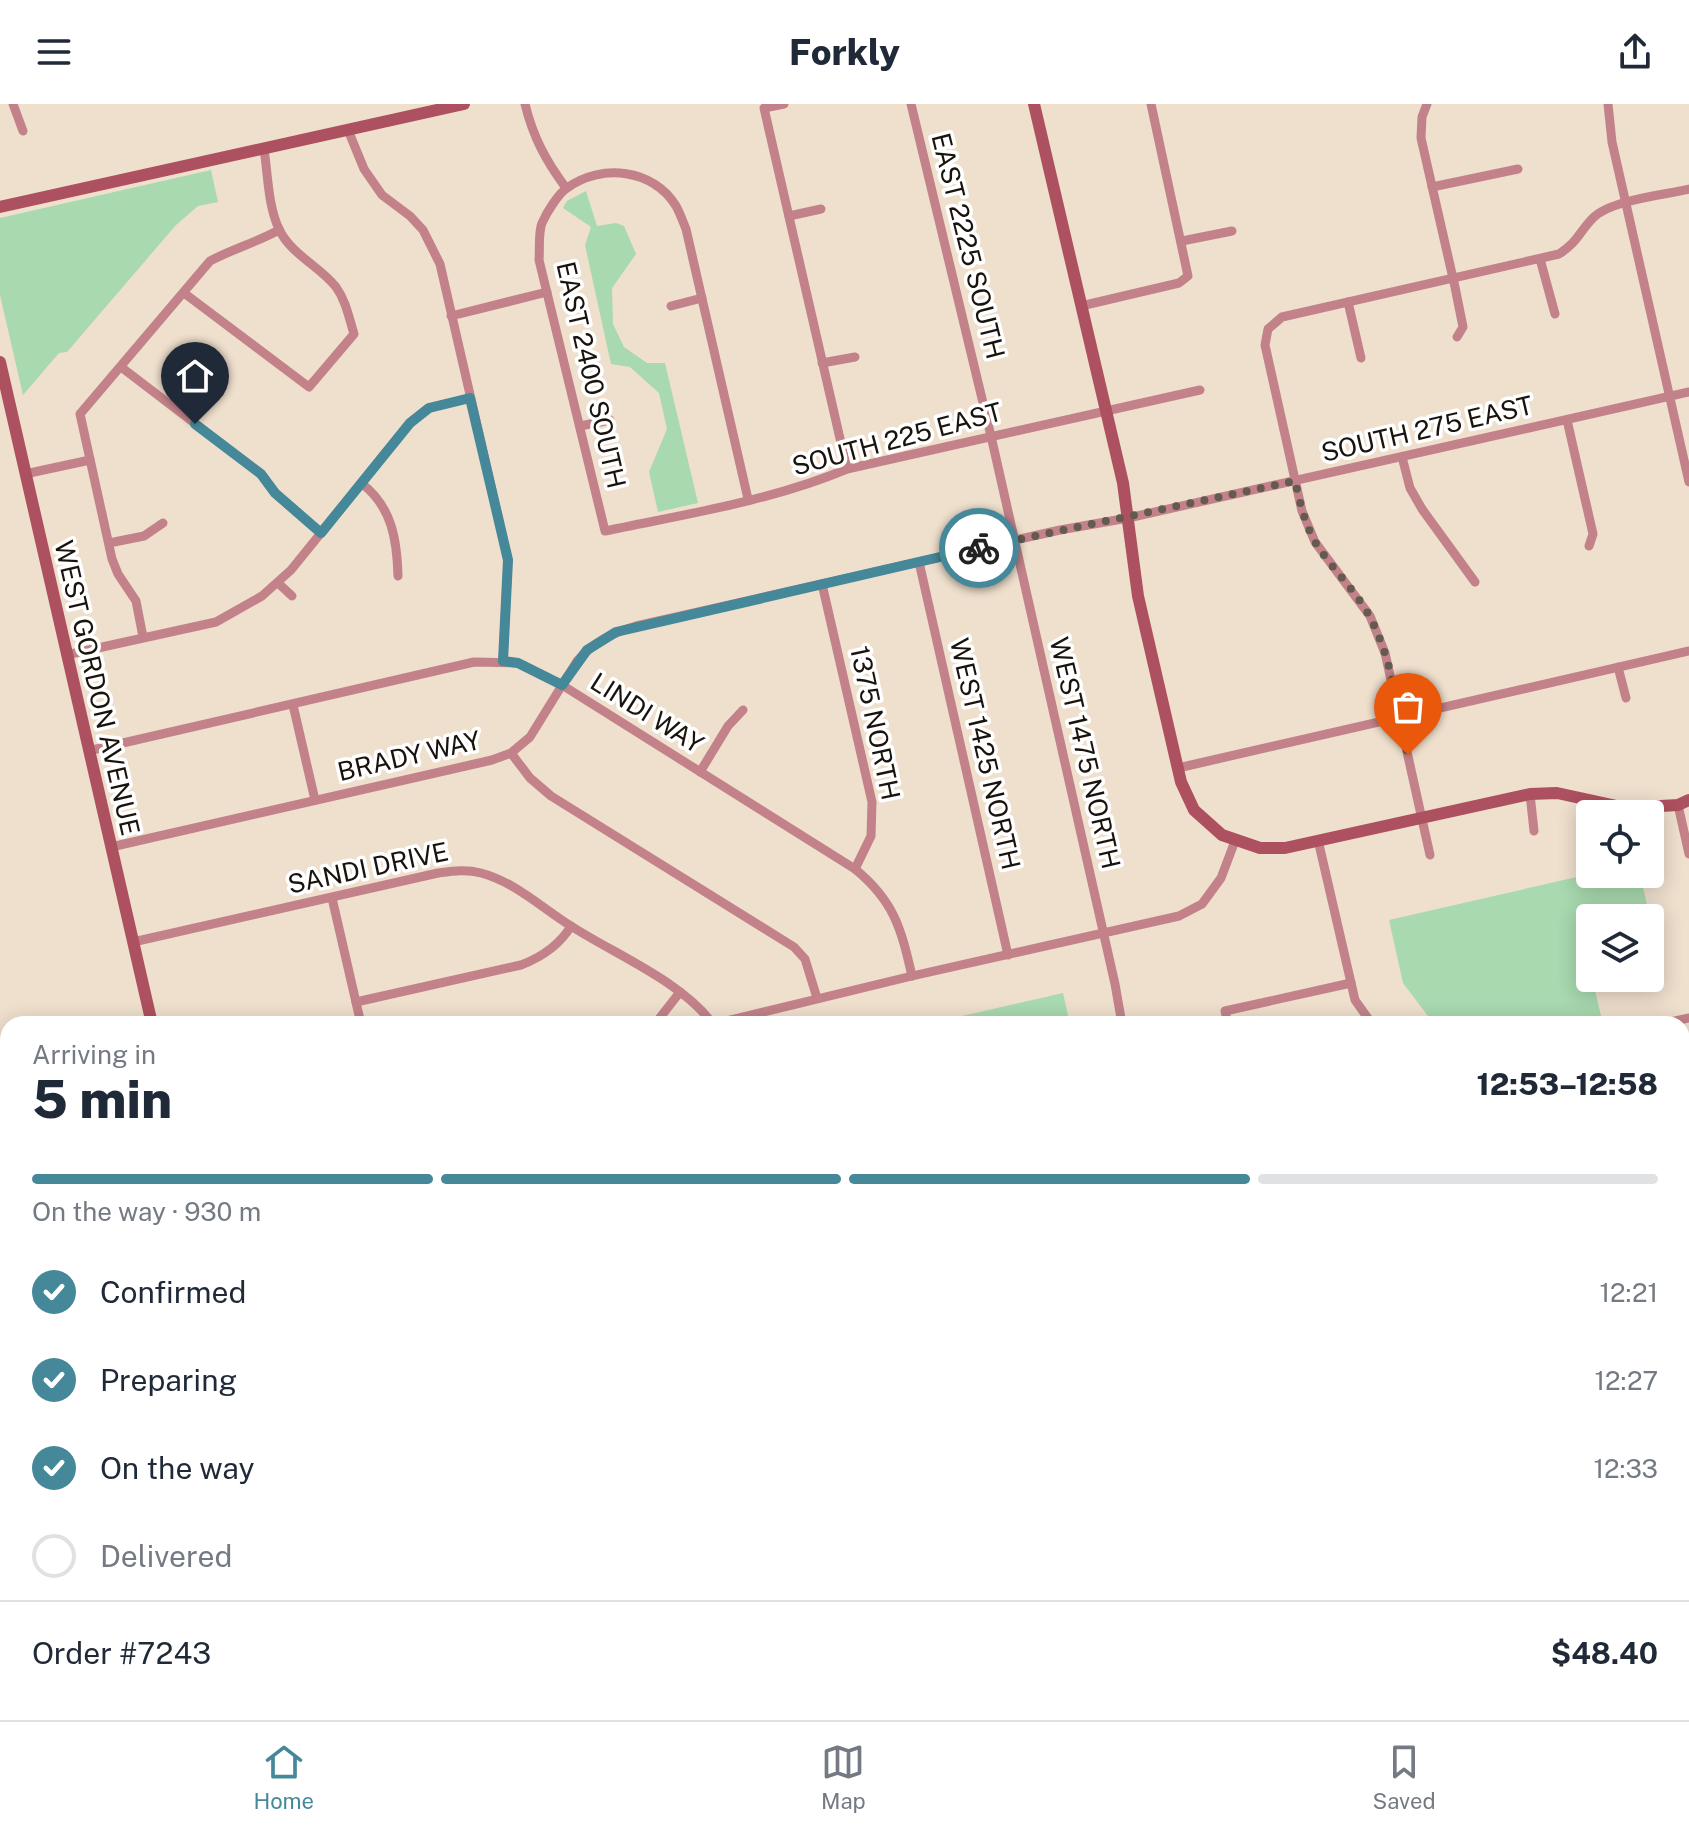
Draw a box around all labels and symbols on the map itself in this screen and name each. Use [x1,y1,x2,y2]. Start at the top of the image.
street label: EAST 2225 SOUTH [925,130,1012,362]
street label: EAST 2400 SOUTH [550,258,633,491]
pin [161,342,229,424]
street label: SOUTH 275 EAST [1318,389,1536,468]
street label: SOUTH 225 EAST [788,396,1005,481]
courier [939,508,1019,588]
street label: WEST GORDON AVENUE [48,537,147,838]
street label: WEST 1475 NORTH [1044,634,1127,872]
street label: WEST 1425 NORTH [944,635,1027,873]
street label: 1375 NORTH [844,643,907,803]
street label: LINDI WAY [585,666,710,760]
pin [1374,673,1442,755]
street label: BRADY WAY [334,724,484,787]
street label: SANDI DRIVE [285,835,451,900]

